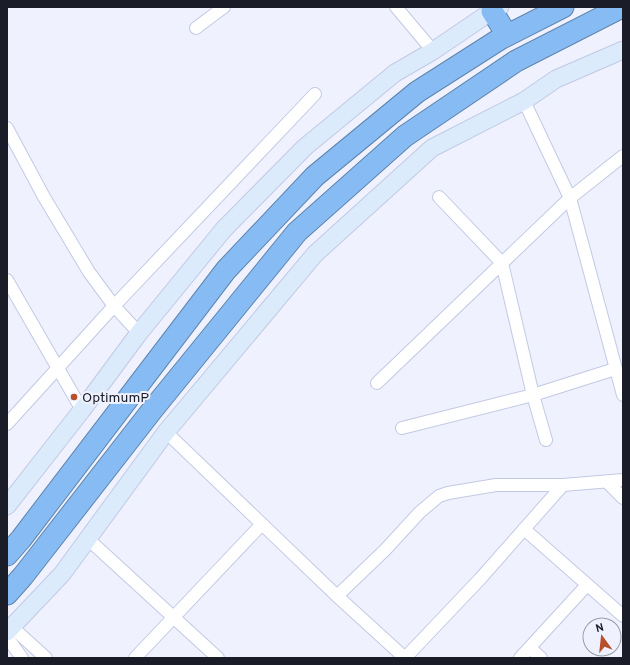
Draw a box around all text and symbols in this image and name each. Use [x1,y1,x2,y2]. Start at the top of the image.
place label: OptimumP [82,390,149,407]
marker: OptimumP [69,392,79,402]
north arrow [582,617,622,657]
text: N [594,621,605,636]

